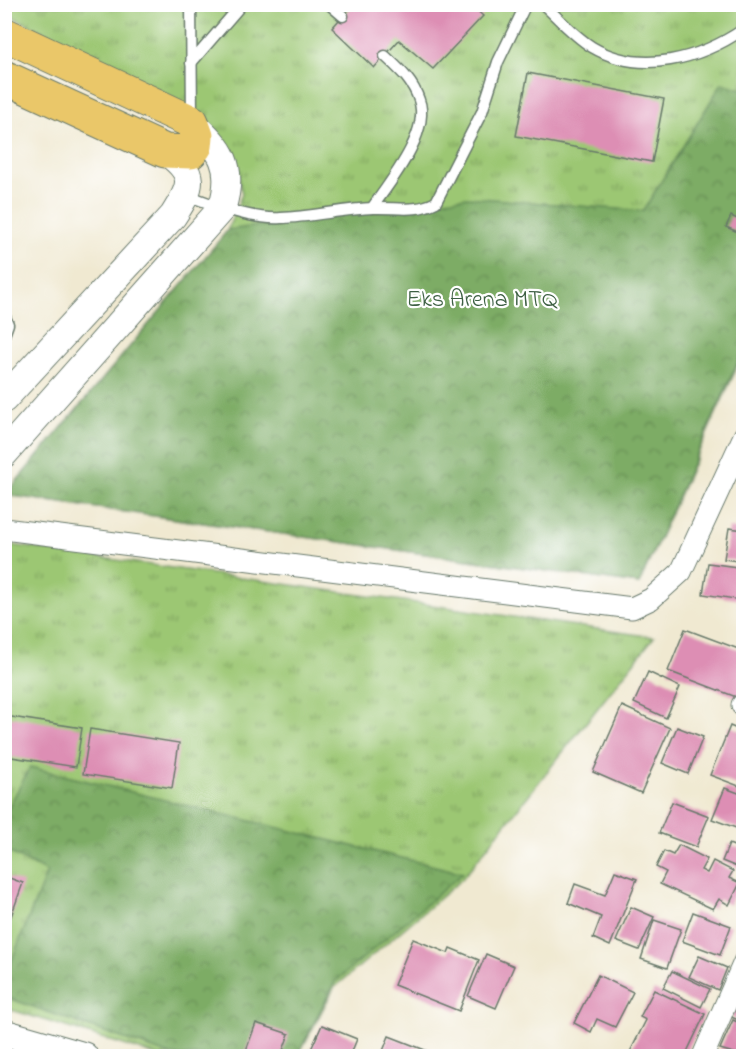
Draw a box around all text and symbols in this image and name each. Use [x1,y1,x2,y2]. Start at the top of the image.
park label: Eks Arena MTQ [407,283,558,318]

